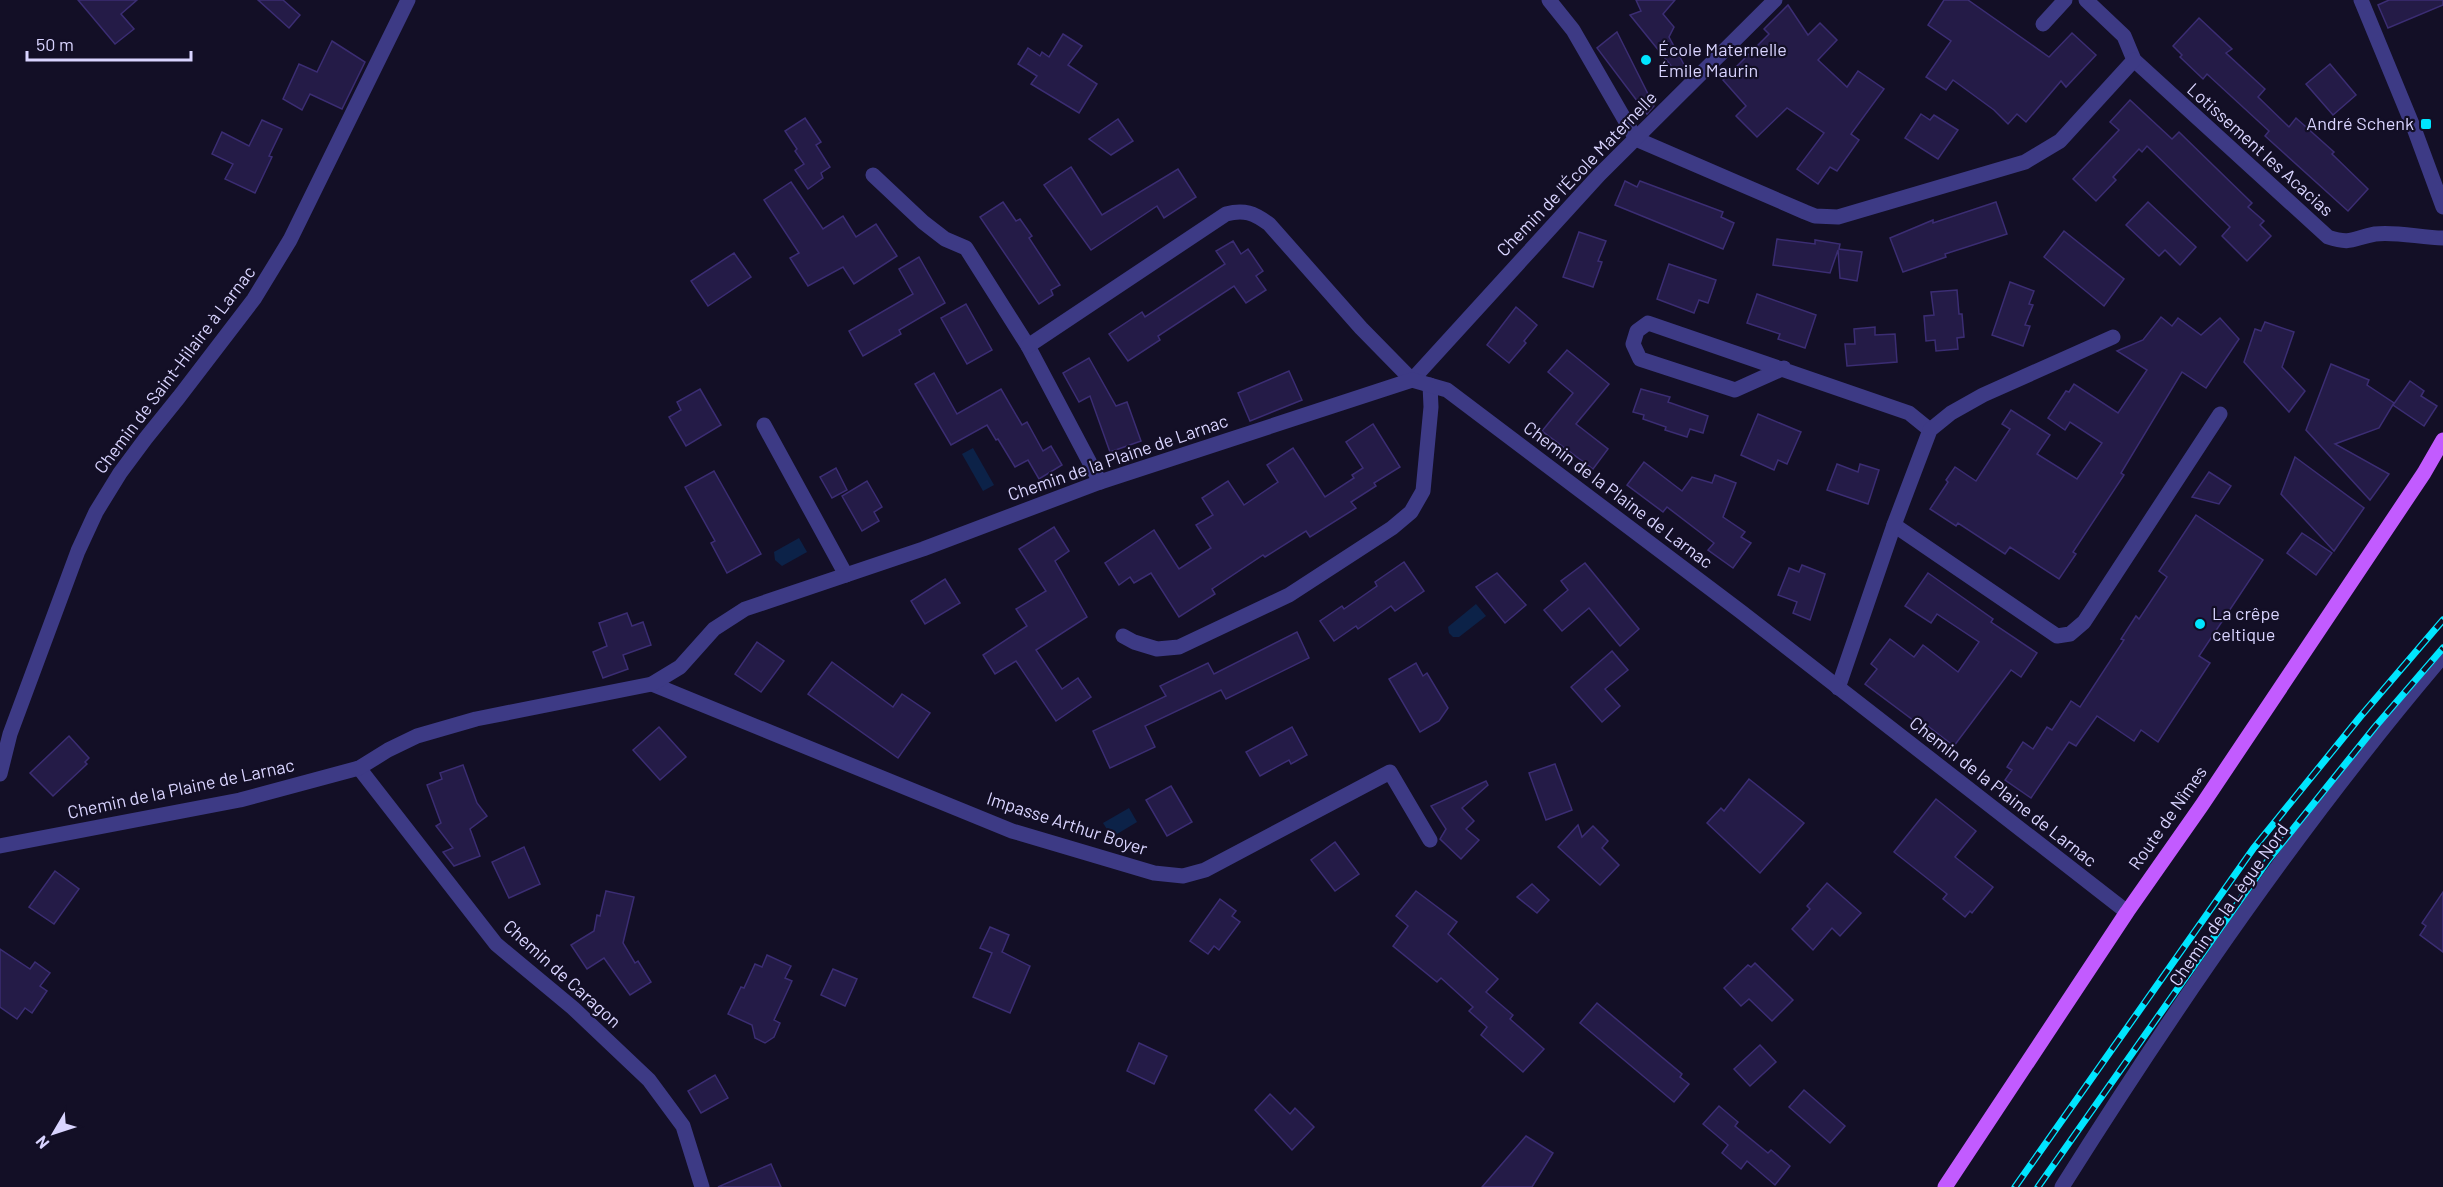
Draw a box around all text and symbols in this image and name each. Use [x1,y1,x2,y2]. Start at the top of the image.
scale bar [27,24,190,62]
text: 50 m [36,33,74,55]
place label: École Maternelle Émile Maurin [1658,38,1787,81]
marker: École Maternelle Émile Maurin [1639,53,1653,67]
street label: Lotissement les Acacias [2183,78,2338,221]
street label: Chemin de l'École Maternelle [1492,86,1661,261]
place label: André Schenk [2306,112,2414,134]
marker: André Schenk [2419,117,2433,131]
street label: Chemin de Saint-Hilaire à Larnac [89,261,259,478]
street label: Chemin de la Plaine de Larnac [1005,409,1231,505]
street label: Chemin de la Plaine de Larnac [1520,416,1718,573]
place label: La crêpe celtique [2212,602,2280,645]
marker: La crêpe celtique [2193,617,2207,631]
street label: Chemin de la Plaine de Larnac [1906,711,2102,871]
street label: Chemin de la Plaine de Larnac [65,753,296,823]
street label: Route de Nîmes [2123,761,2211,874]
street label: Impasse Arthur Boyer [984,787,1151,860]
street label: Chemin de la Lègue Nord [2164,819,2293,990]
street label: Chemin de Caragon [499,915,626,1032]
north arrow [24,1103,84,1163]
text: N [31,1133,53,1153]

